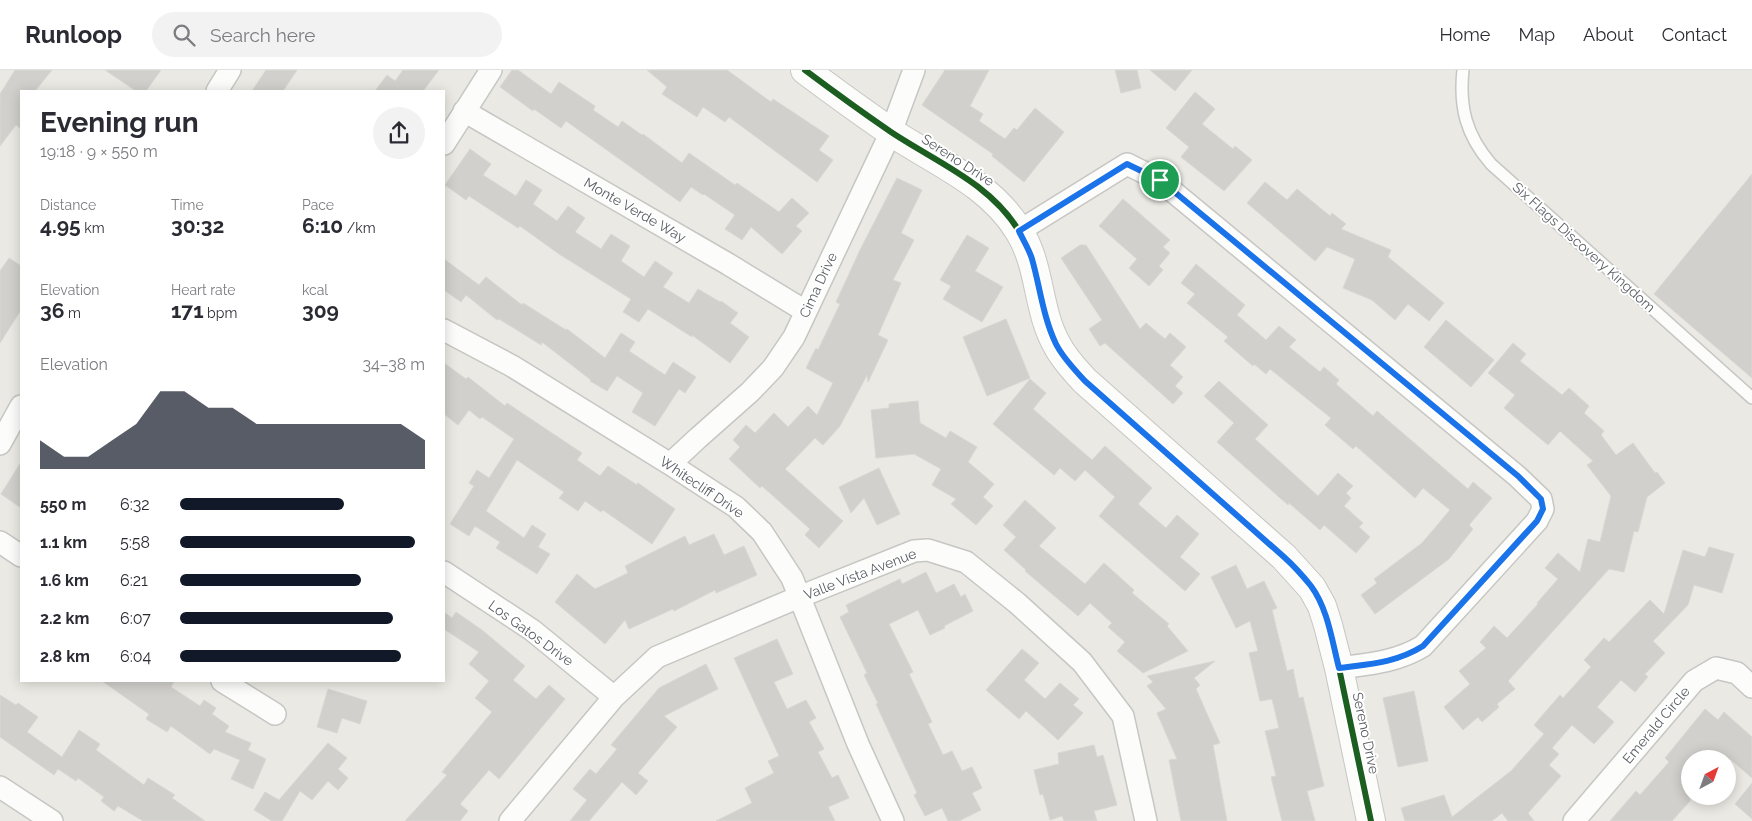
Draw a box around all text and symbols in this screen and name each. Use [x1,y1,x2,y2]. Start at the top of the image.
search box [152,12,502,57]
text: Runloop [25,20,122,49]
icon: search [170,21,198,49]
text: Search here [210,24,316,46]
text: Home [1439,24,1490,45]
text: Map [1518,24,1555,45]
text: About [1583,24,1634,45]
text: Contact [1662,24,1727,45]
text: Evening run [40,106,199,139]
button: share [373,107,425,159]
street label: Sereno Drive [919,131,997,189]
text: 19:18 · 9 × 550 m [40,142,158,161]
pin [1139,159,1181,201]
icon: arrive [1146,166,1174,194]
street label: Monte Verde Way [581,174,689,246]
street label: Six Flags Discovery Kingdom [1509,179,1659,315]
text: Distance [40,197,96,213]
text: Time [171,197,204,213]
text: Pace [302,197,334,213]
text: 4.95 [40,213,81,238]
text: 30:32 [171,213,224,238]
text: 6:10 [302,213,343,238]
text: km [81,220,105,236]
text: /km [343,220,376,236]
street label: Cima Drive [796,250,840,320]
text: Elevation [40,282,99,298]
text: Heart rate [171,282,235,298]
text: kcal [302,282,328,298]
text: 36 [40,298,64,323]
text: 171 [171,298,204,323]
text: 309 [302,298,339,323]
text: m [64,305,81,321]
text: bpm [204,305,237,321]
text: Elevation [40,355,108,374]
text: 34–38 m [362,355,425,374]
street label: Whitecliff Drive [657,453,747,521]
text: 550 m [40,495,86,514]
text: 6:32 [120,495,150,514]
text: 1.1 km [40,533,87,552]
text: 5:58 [120,533,150,552]
street label: Valle Vista Avenue [801,545,919,603]
text: 1.6 km [40,571,89,590]
text: 6:21 [120,571,148,590]
street label: Los Gatos Drive [485,597,577,669]
text: 2.2 km [40,609,89,628]
text: 6:07 [120,609,151,628]
text: 2.8 km [40,647,90,666]
text: 6:04 [120,647,151,666]
street label: Emerald Circle [1619,683,1693,767]
street label: Sereno Drive [1350,691,1382,775]
north arrow [1681,750,1736,805]
map controls [1681,750,1736,805]

